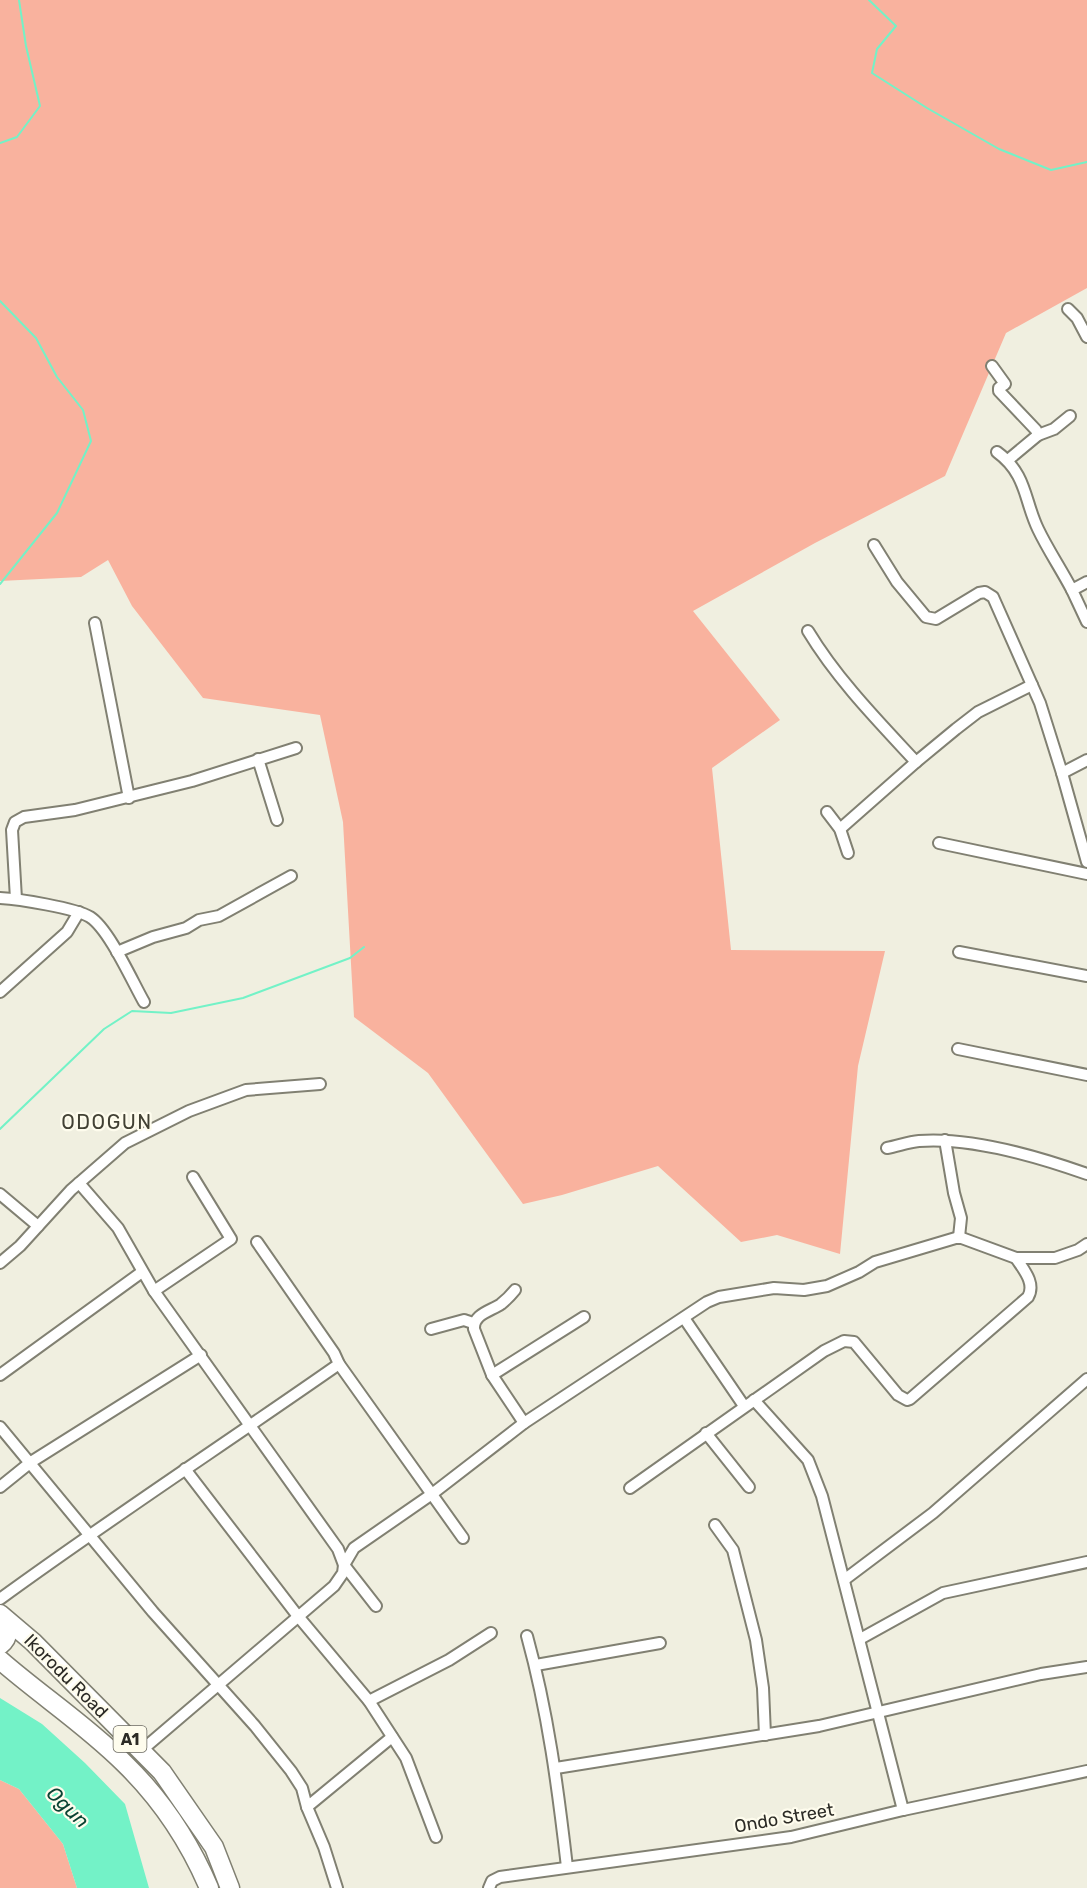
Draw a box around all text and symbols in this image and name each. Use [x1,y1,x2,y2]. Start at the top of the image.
district label: ODOGUN [61,1110,153,1134]
street label: Ikorodu Road [19,1629,113,1723]
road number: A1 [114,1726,146,1752]
water label: Ogun [42,1781,94,1833]
street label: Ondo Street [733,1798,835,1838]

